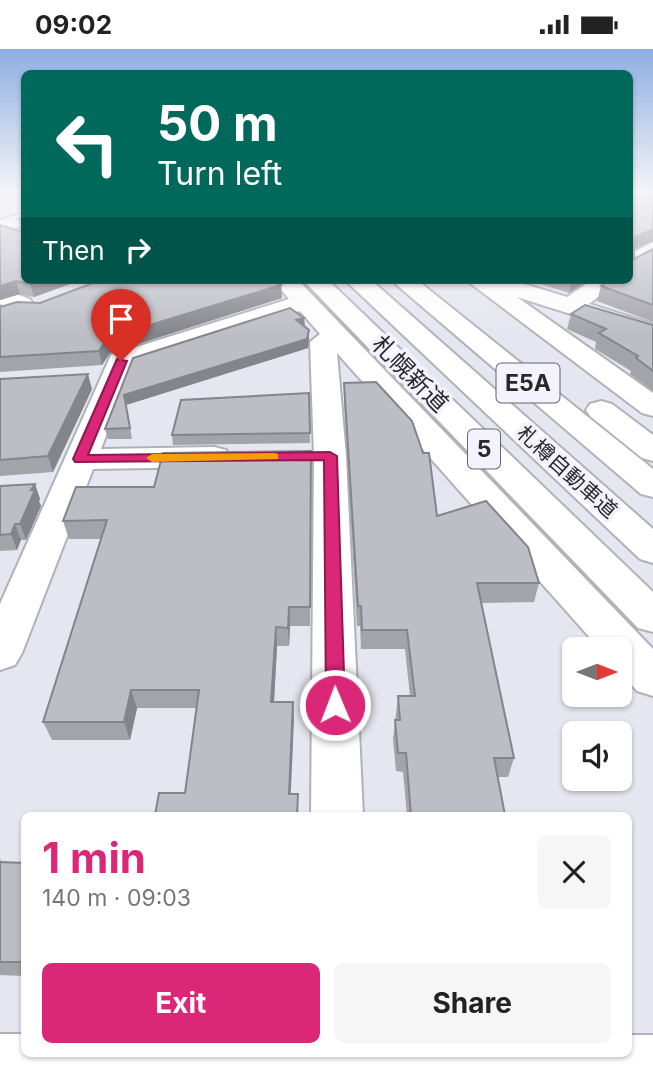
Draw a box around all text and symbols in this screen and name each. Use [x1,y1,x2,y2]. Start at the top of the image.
text: 09:02 [35,9,112,40]
text: 50 m [157,94,278,153]
icon: left [42,98,133,189]
text: Turn left [157,154,282,193]
icon: right [119,231,157,269]
text: Then [42,235,105,266]
pin [91,289,151,361]
icon: arrive [102,300,140,338]
street label: 札幌新道 [366,329,455,418]
road number: E5A [496,363,560,403]
street label: 札樽自動車道 [512,420,623,523]
road number: 5 [468,429,500,469]
north arrow [562,637,632,707]
map controls [562,637,632,791]
position arrow [298,668,372,742]
button: sound [562,721,632,791]
text: 1 min [42,832,146,883]
button: close [537,835,611,909]
text: 140 m · 09:03 [42,884,191,912]
button: Exit [42,963,320,1043]
button: Share [334,963,611,1043]

